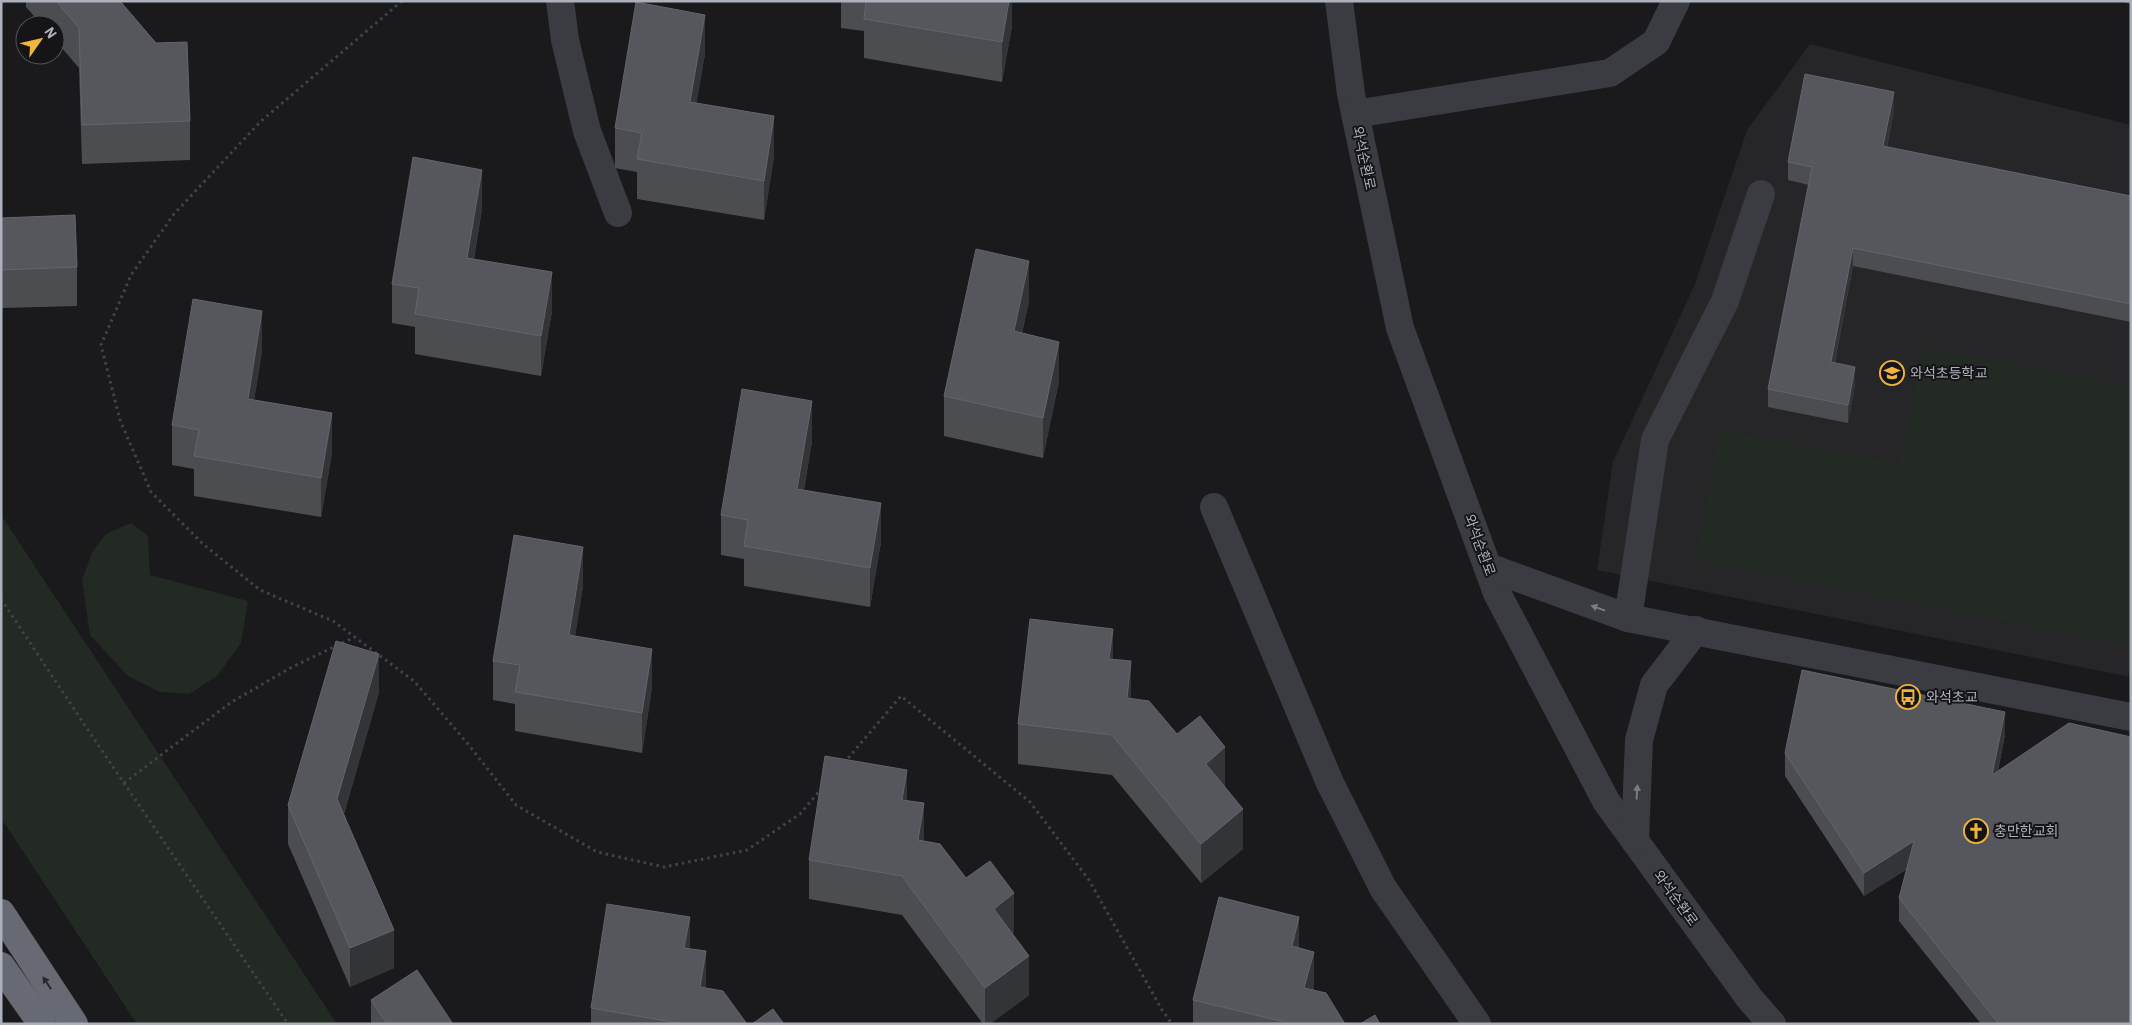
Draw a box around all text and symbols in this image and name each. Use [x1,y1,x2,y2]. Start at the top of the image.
north arrow [15,15,65,65]
text: N [40,23,61,42]
street label: 와석순환로 [1349,125,1380,191]
school or university icon: 와석초등학교 [1879,360,1905,386]
place label: 와석초등학교 [1910,364,1987,382]
street label: 와석순환로 [1461,512,1500,578]
one-way arrow [1590,604,1605,612]
bus stop icon: 와석초교 [1895,684,1921,710]
place label: 와석초교 [1926,688,1978,706]
one-way arrow [1633,784,1641,800]
church icon: 충만한교회 [1963,818,1989,844]
place label: 충만한교회 [1994,822,2058,840]
street label: 와석순환로 [1650,867,1702,929]
one-way arrow [43,976,52,990]

